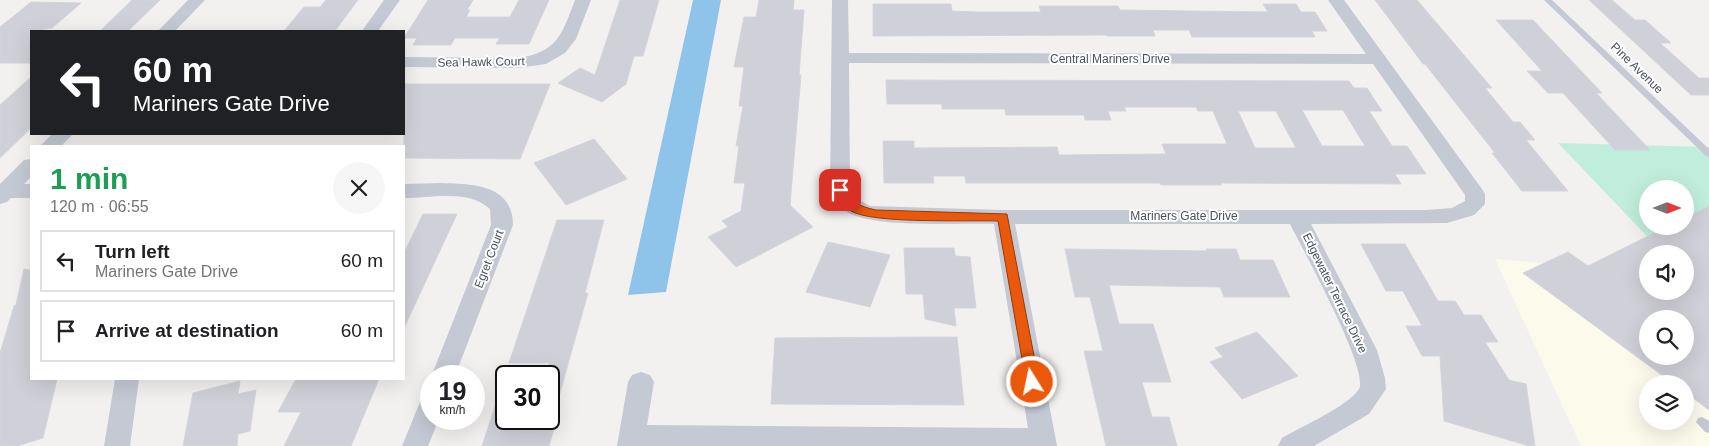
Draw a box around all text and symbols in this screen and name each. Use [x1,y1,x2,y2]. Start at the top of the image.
street label: Pine Avenue [1608,40,1666,97]
icon: left [50,50,115,115]
text: 60 m [133,50,213,89]
street label: Central Mariners Drive [1050,52,1170,66]
street label: Sea Hawk Court [437,54,525,70]
text: Mariners Gate Drive [133,91,330,116]
text: 1 min [50,162,128,195]
button: close [333,162,385,214]
pin [819,169,861,211]
icon: arrive [826,176,854,204]
north arrow [1639,180,1694,235]
map controls [1639,180,1694,430]
text: 120 m · 06:55 [50,198,149,215]
street label: Mariners Gate Drive [1130,209,1238,223]
street label: Egret Court [471,227,507,290]
street label: Edgewater Terrace Drive [1300,231,1370,356]
text: Turn left [95,241,170,262]
button: sound [1639,245,1694,300]
icon: left [52,247,80,275]
text: 60 m [341,250,383,271]
text: Mariners Gate Drive [95,263,238,280]
button: search [1639,310,1694,365]
icon: arrive [52,317,80,345]
text: Arrive at destination [95,320,279,341]
text: 60 m [341,320,383,341]
position arrow [1005,355,1057,407]
speed limit sign: 30 [495,365,560,430]
button: layers [1639,375,1694,430]
text: 19 [439,377,466,405]
text: km/h [439,403,466,417]

